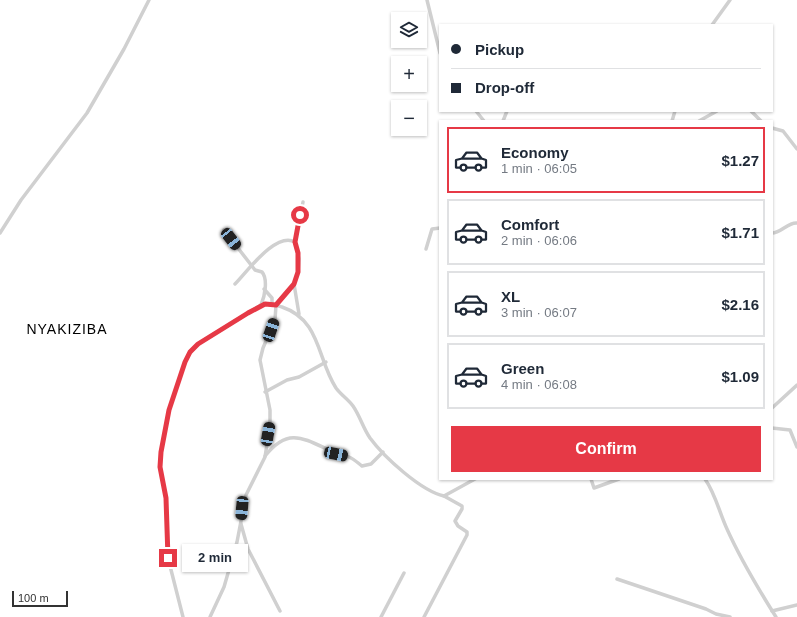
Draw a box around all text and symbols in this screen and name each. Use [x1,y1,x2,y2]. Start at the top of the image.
map controls [391,12,427,136]
button: layers [391,12,427,48]
text: Pickup [475,41,524,58]
button: + [391,56,427,92]
text: Drop-off [475,79,534,96]
button: − [391,100,427,136]
icon: car [453,142,489,178]
text: Economy [501,144,569,161]
text: $1.27 [721,152,759,169]
text: 1 min · 06:05 [501,161,577,176]
route start [291,206,309,224]
icon: car [453,214,489,250]
text: Comfort [501,216,559,233]
text: $1.71 [721,224,759,241]
car [219,226,243,252]
text: 2 min · 06:06 [501,233,577,248]
icon: car [453,286,489,322]
text: XL [501,288,520,305]
text: $2.16 [721,296,759,313]
text: 3 min · 06:07 [501,305,577,320]
car [261,317,281,343]
district label: NYAKIZIBA [26,321,108,337]
icon: car [453,358,489,394]
text: Green [501,360,544,377]
text: $1.09 [721,368,759,385]
text: 4 min · 06:08 [501,377,577,392]
car [260,421,276,447]
button: Confirm [451,426,761,472]
car [323,446,349,462]
car [235,496,249,520]
callout: 2 min [182,544,248,572]
route end [159,549,177,567]
text: 2 min [198,550,232,565]
scale bar [12,589,68,608]
text: 100 m [18,592,49,604]

